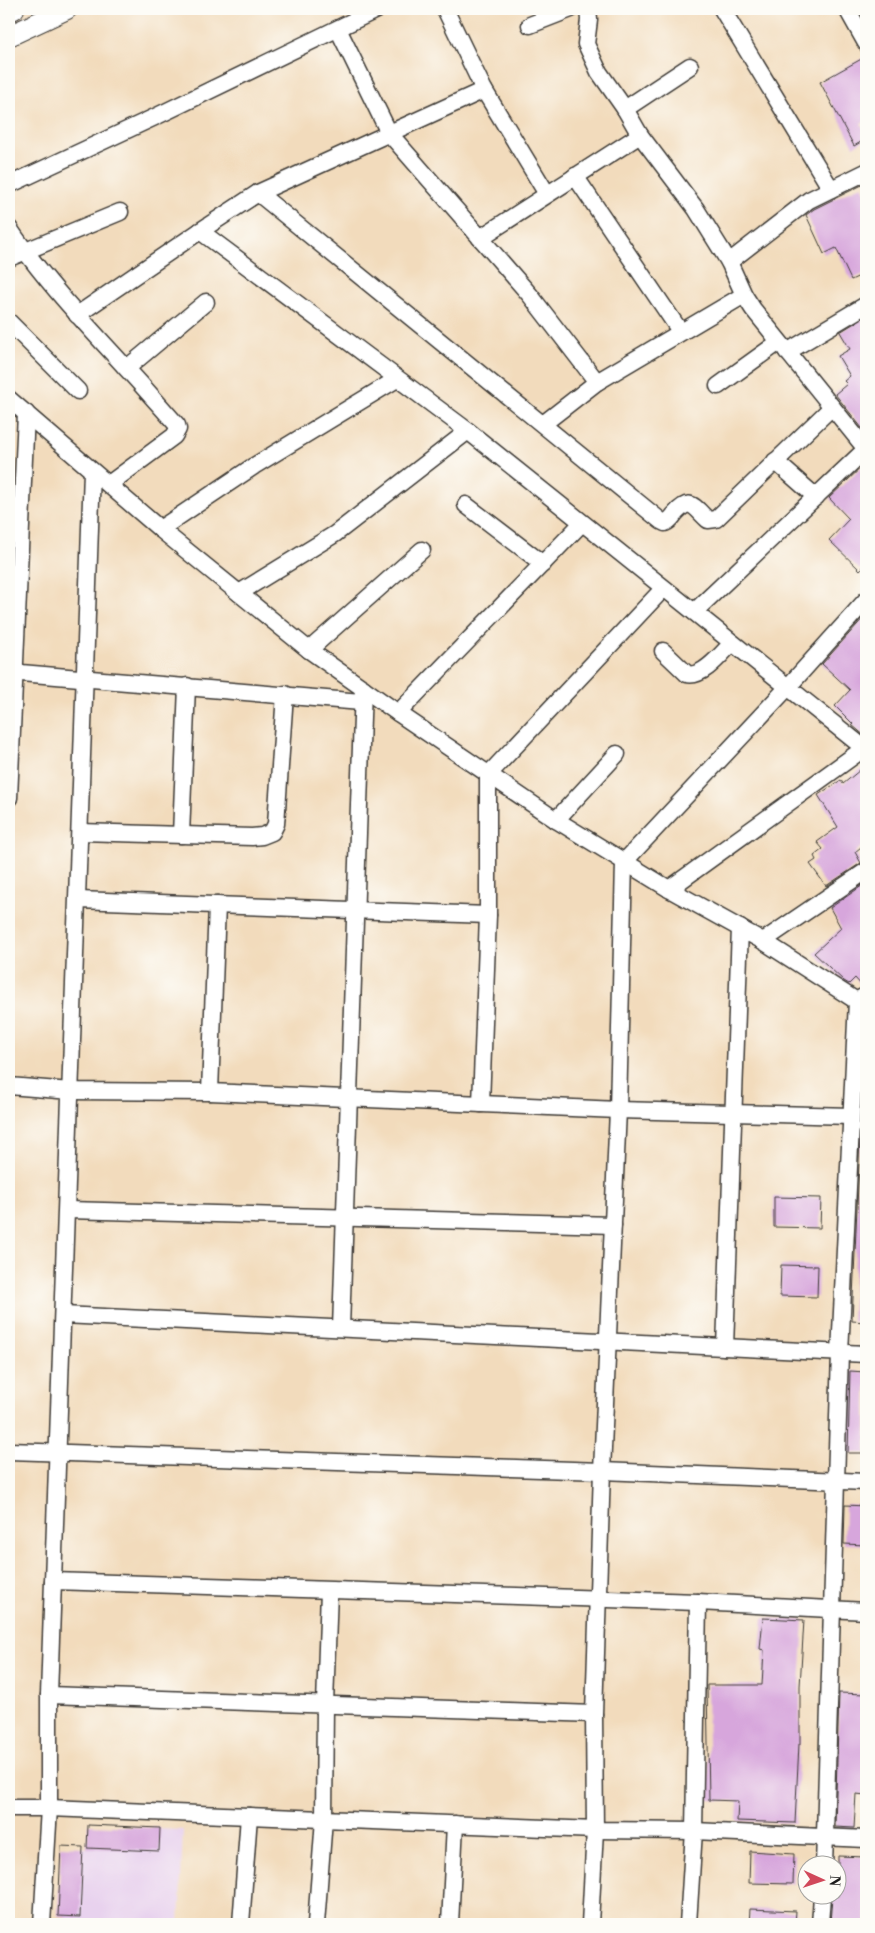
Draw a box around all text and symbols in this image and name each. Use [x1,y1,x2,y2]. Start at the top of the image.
north arrow [798,1856,848,1906]
text: N [825,1875,843,1887]

